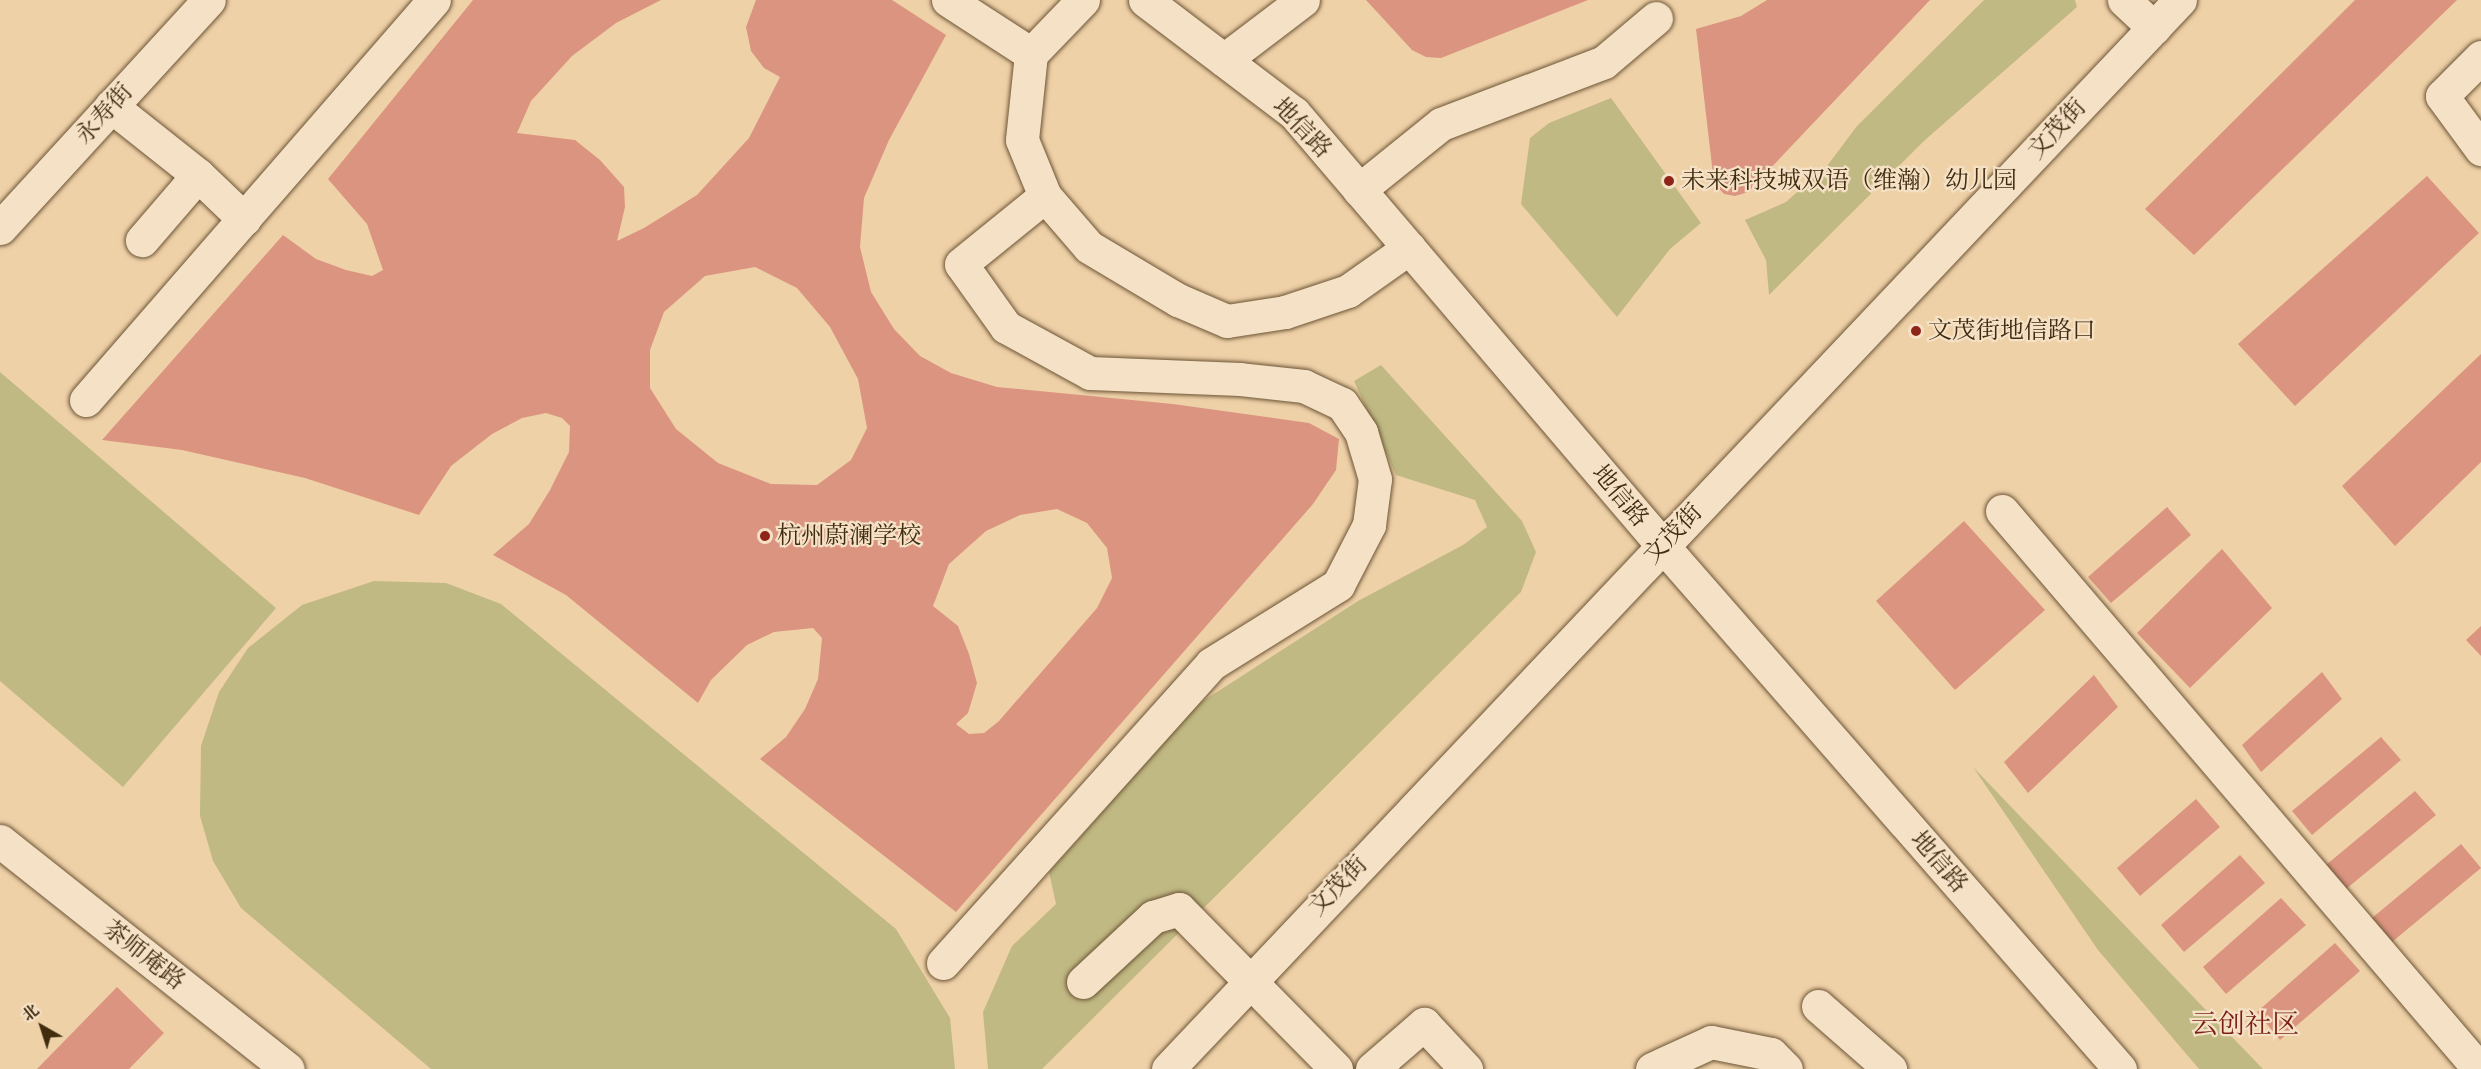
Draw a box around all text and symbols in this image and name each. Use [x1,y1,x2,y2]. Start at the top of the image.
street label: 永寿街 [69,78,139,150]
street label: 地信路 [1267,92,1337,164]
street label: 文茂街 [2022,93,2092,165]
place label: 未来科技城双语（维瀚）幼儿园 [1681,167,2017,195]
marker: 未来科技城双语（维瀚）幼儿园 [1662,174,1676,188]
place label: 文茂街地信路口 [1928,317,2096,345]
marker: 文茂街地信路口 [1909,324,1923,338]
street label: 地信路 [1586,459,1654,533]
street label: 文茂街 [1638,498,1708,570]
place label: 杭州蔚澜学校 [777,522,921,550]
marker: 杭州蔚澜学校 [758,529,772,543]
street label: 地信路 [1905,825,1973,899]
street label: 文茂街 [1303,850,1373,922]
street label: 茶师庵路 [97,914,191,996]
north arrow [12,997,72,1057]
text: 北 [18,1000,43,1025]
district label: 云创社区 [2191,1008,2299,1040]

